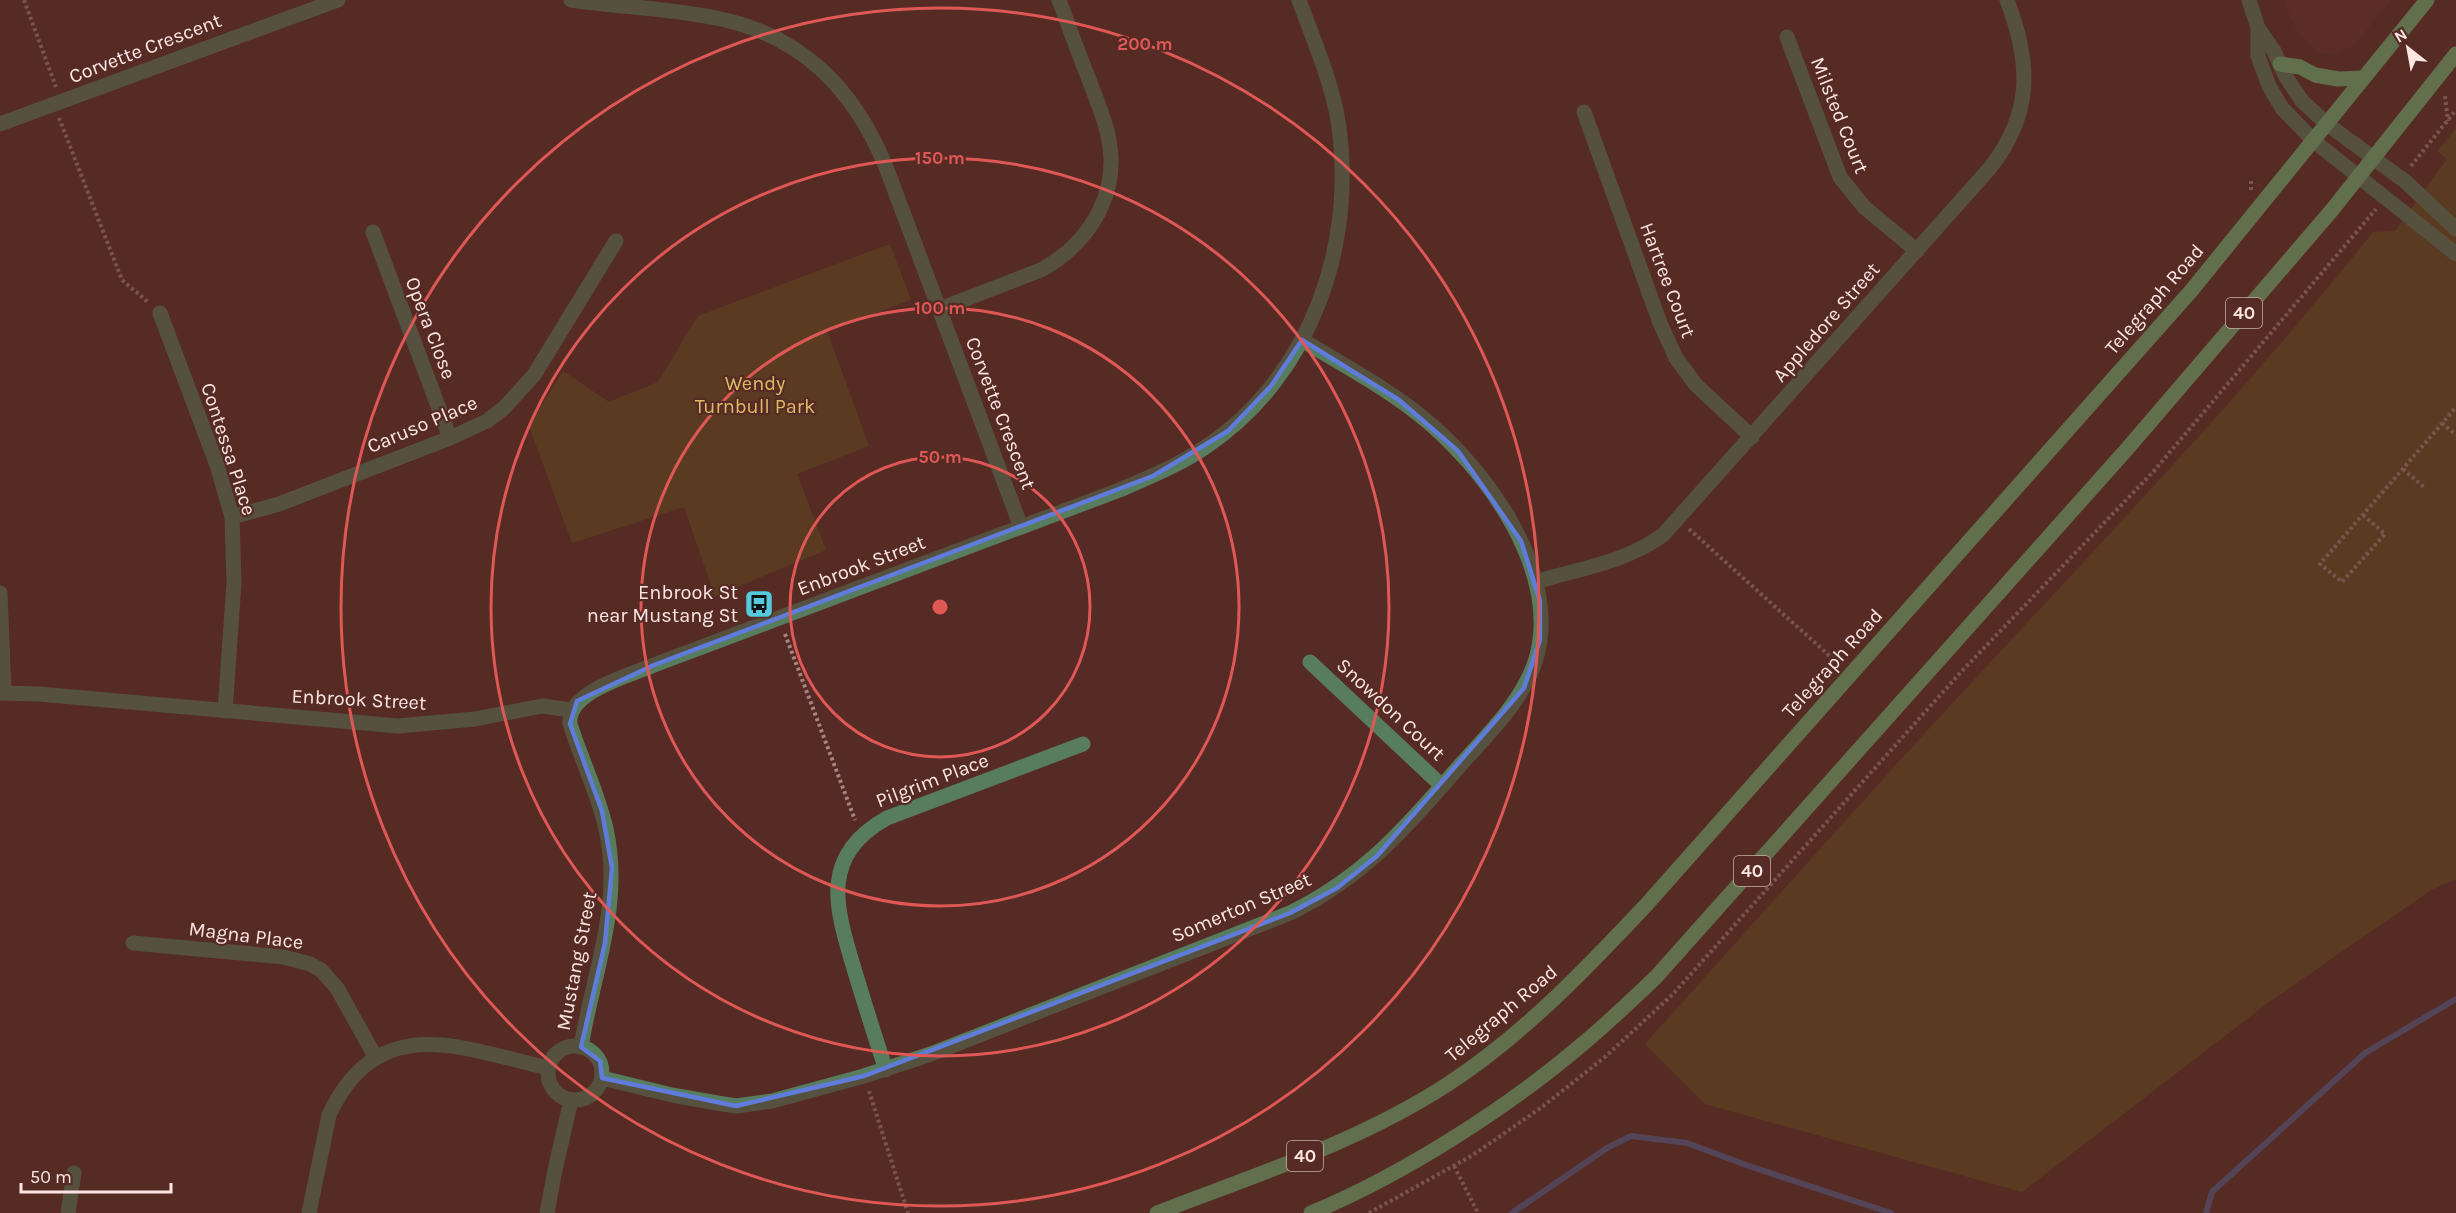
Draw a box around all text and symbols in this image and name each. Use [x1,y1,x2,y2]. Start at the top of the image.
street label: Corvette Crescent [66,9,225,88]
north arrow [2378,18,2438,78]
text: N [2391,24,2410,47]
text: 200 m [1117,33,1173,55]
street label: Milsted Court [1806,54,1874,177]
text: 150 m [915,147,965,169]
street label: Hartree Court [1635,219,1700,342]
street label: Telegraph Road [2100,239,2209,359]
street label: Appledore Street [1768,258,1885,387]
street label: Opera Close [401,274,461,382]
text: 100 m [915,297,965,319]
road number: 40 [2226,298,2262,328]
street label: Corvette Crescent [961,334,1040,493]
park label: Wendy Turnbull Park [695,372,815,418]
street label: Contessa Place [196,380,261,518]
street label: Caruso Place [364,391,481,458]
text: 50 m [918,446,962,468]
street label: Enbrook Street [794,530,929,600]
place label: Enbrook St near Mustang St [587,581,738,627]
bus stop icon: Enbrook St near Mustang St [743,588,775,620]
centre of rings [930,597,950,617]
street label: Telegraph Road [1777,604,1887,723]
street label: Snowdon Court [1332,653,1450,766]
street label: Enbrook Street [291,684,428,715]
street label: Pilgrim Place [873,748,992,812]
road number: 40 [1734,856,1770,886]
street label: Somerton Street [1168,868,1315,947]
street label: Mustang Street [552,889,601,1033]
street label: Magna Place [187,917,305,954]
street label: Telegraph Road [1441,960,1562,1067]
road number: 40 [1287,1141,1323,1171]
scale bar [21,1156,171,1194]
text: 50 m [30,1166,72,1188]

